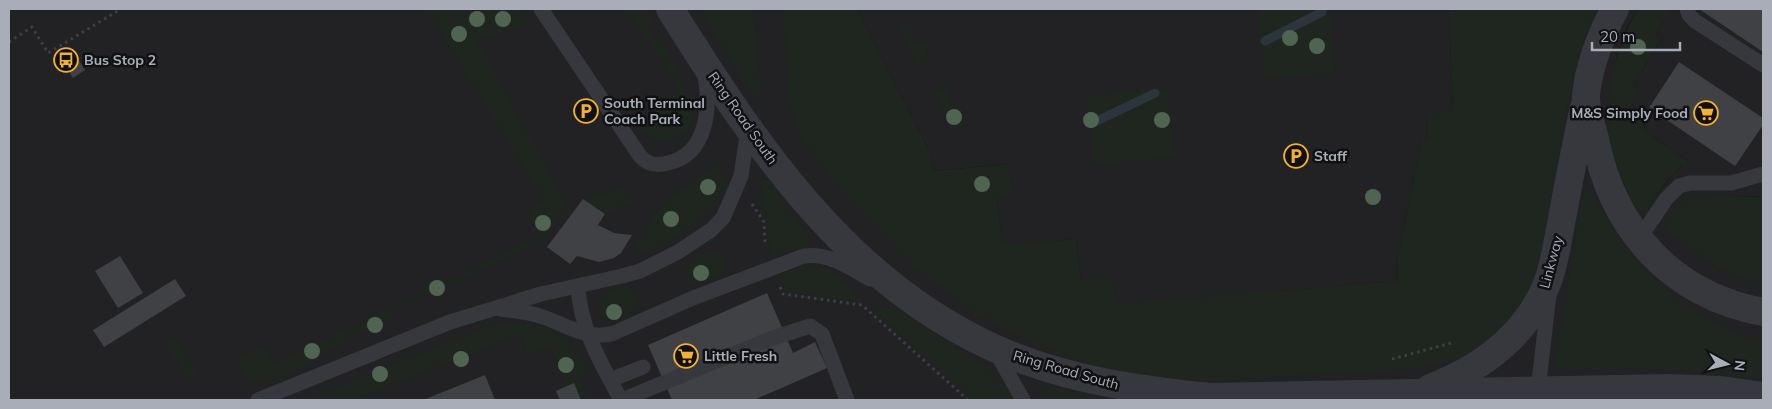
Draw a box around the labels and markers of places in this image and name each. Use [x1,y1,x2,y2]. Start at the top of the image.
bus stop icon: Bus Stop 2 [53,47,79,73]
place label: Bus Stop 2 [84,51,156,69]
place label: South Terminal Coach Park [604,94,705,128]
parking icon: South Terminal Coach Park [573,98,599,124]
supermarket icon: M&S Simply Food [1693,100,1719,126]
place label: M&S Simply Food [1571,104,1688,122]
parking icon: Staff [1283,143,1309,169]
place label: Staff [1314,147,1348,165]
supermarket icon: Little Fresh [673,343,699,369]
place label: Little Fresh [704,347,777,365]

